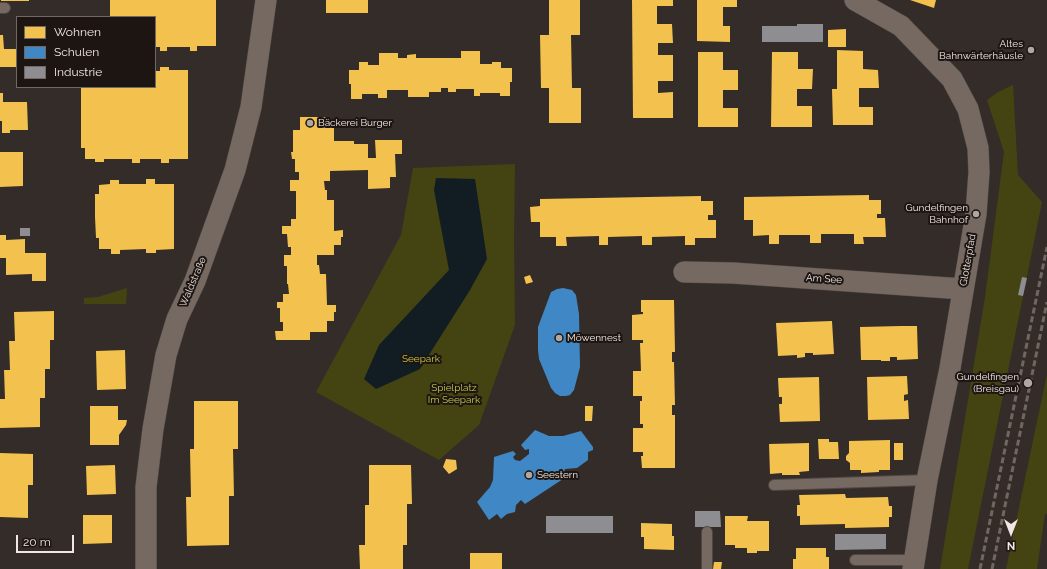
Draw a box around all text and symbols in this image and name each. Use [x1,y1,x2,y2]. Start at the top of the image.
legend [16,16,156,88]
text: Wohnen [54,25,101,39]
place label: Altes Bahnwärterhäusle [939,38,1023,62]
text: Schulen [54,45,99,59]
marker: Altes Bahnwärterhäusle [1026,45,1036,55]
text: Industrie [54,65,102,79]
place label: Bäckerei Burger [318,117,392,129]
marker: Bäckerei Burger [305,118,315,128]
place label: Gundelfingen Bahnhof [906,202,968,226]
marker: Gundelfingen Bahnhof [971,209,981,219]
street label: Glotterpfad [958,233,978,287]
street label: Waldstraße [177,255,209,309]
street label: Am See [805,272,843,286]
place label: Möwennest [567,332,621,344]
marker: Möwennest [554,333,564,343]
park label: Seepark [402,353,440,365]
place label: Gundelfingen (Breisgau) [957,371,1019,394]
marker: Gundelfingen (Breisgau) [1022,377,1034,389]
park label: Spielplatz Im Seepark [428,382,480,406]
place label: Seestern [537,469,578,481]
marker: Seestern [524,470,534,480]
north arrow [991,513,1031,553]
scale bar [18,527,76,553]
text: 20 m [23,535,51,549]
text: N [1007,539,1015,552]

